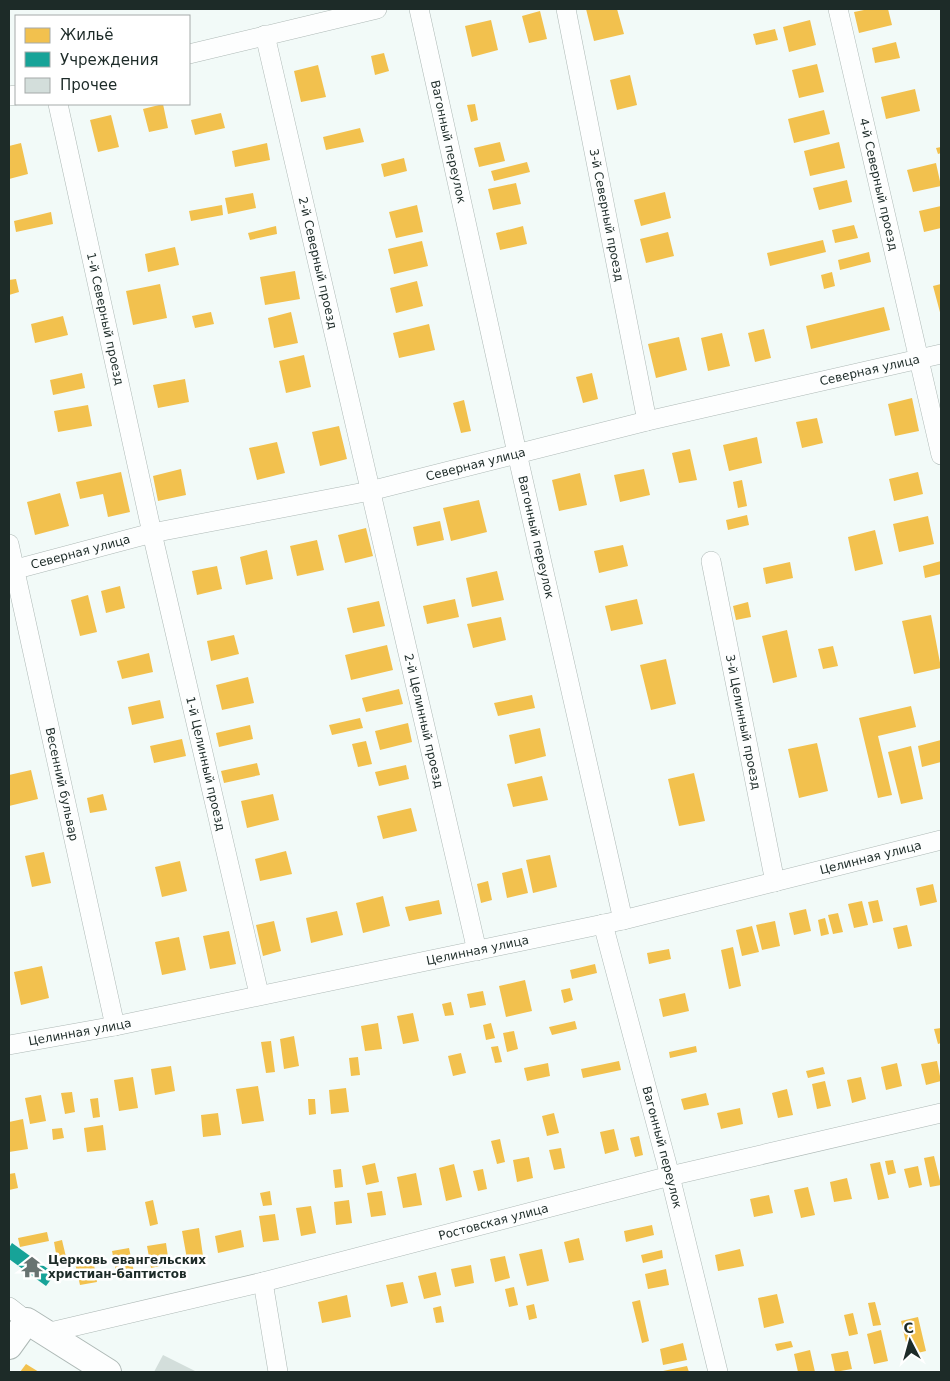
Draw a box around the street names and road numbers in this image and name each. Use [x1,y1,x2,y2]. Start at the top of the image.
street label: Вагонный переулок [428,79,469,205]
street label: 4-й Северный проезд [856,117,901,252]
street label: 3-й Северный проезд [587,147,626,283]
street label: 2-й Северный проезд [296,195,340,331]
street label: 1-й Северный проезд [84,251,126,387]
street label: Северная улица [818,352,921,388]
street label: Северная улица [424,445,527,484]
street label: Вагонный переулок [515,474,557,600]
street label: Северная улица [29,532,132,572]
street label: 2-й Целинный проезд [401,652,446,789]
street label: 3-й Целинный проезд [723,653,763,791]
street label: 1-й Целинный проезд [183,695,228,832]
street label: Весенний бульвар [43,726,81,842]
street label: Целинная улица [818,838,923,877]
street label: Целинная улица [425,933,530,968]
street label: Целинная улица [27,1016,133,1048]
street label: Вагонный переулок [639,1085,685,1210]
street label: Ростовская улица [437,1201,550,1243]

